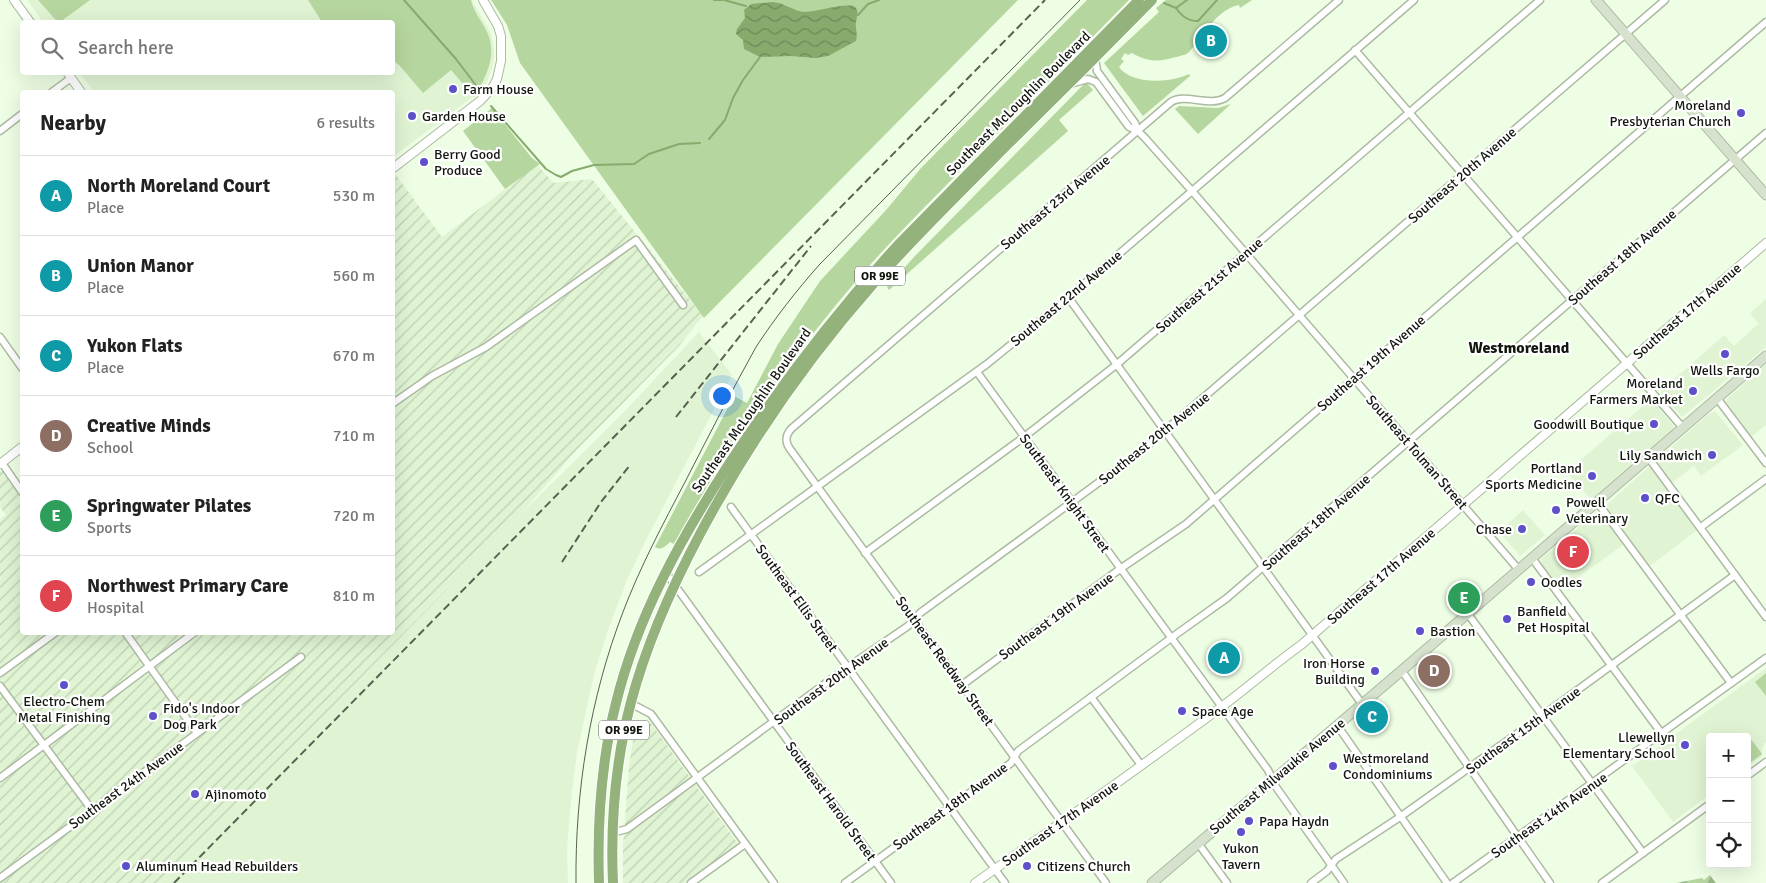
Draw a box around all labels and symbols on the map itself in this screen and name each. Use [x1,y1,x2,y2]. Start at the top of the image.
pin: B [1195,22,1227,60]
street label: Southeast McLoughlin Boulevard [943,28,1094,179]
place label: Farm House [463,81,534,98]
marker: Farm House [447,83,459,95]
place label: Moreland Presbyterian Church [1610,97,1731,130]
marker: Moreland Presbyterian Church [1735,107,1747,119]
place label: Garden House [422,108,506,125]
marker: Garden House [406,110,418,122]
street label: Southeast 20th Avenue [1405,124,1520,227]
place label: Berry Good Produce [434,146,501,179]
street label: Southeast 23rd Avenue [997,152,1114,253]
marker: Berry Good Produce [418,156,430,168]
street label: Southeast 18th Avenue [1565,206,1680,309]
street label: Southeast 21st Avenue [1152,234,1266,337]
street label: Southeast 22nd Avenue [1007,247,1126,350]
street label: Southeast 17th Avenue [1630,260,1745,363]
road number: OR 99E [855,266,905,286]
street label: Southeast 19th Avenue [1314,312,1429,415]
street label: Southeast McLoughlin Boulevard [688,325,815,496]
district label: Westmoreland [1469,338,1570,358]
marker: Wells Fargo [1719,348,1731,360]
place label: Wells Fargo [1690,362,1760,379]
place label: Moreland Farmers Market [1589,375,1683,408]
your location [709,383,735,409]
marker: Moreland Farmers Market [1687,385,1699,397]
street label: Southeast 20th Avenue [1095,388,1213,488]
street label: Southeast Tolman Street [1362,392,1471,513]
place label: Goodwill Boutique [1534,416,1644,433]
marker: Goodwill Boutique [1648,418,1660,430]
street label: Southeast Knight Street [1016,431,1113,556]
place label: Lily Sandwich [1619,447,1702,464]
marker: Lily Sandwich [1706,449,1718,461]
place label: Portland Sports Medicine [1485,460,1582,493]
marker: Portland Sports Medicine [1586,470,1598,482]
street label: Southeast 18th Avenue [1259,471,1374,574]
place label: QFC [1655,490,1680,507]
marker: QFC [1639,492,1651,504]
place label: Powell Veterinary [1566,494,1629,527]
marker: Powell Veterinary [1550,504,1562,516]
place label: Chase [1476,521,1512,538]
marker: Chase [1516,523,1528,535]
street label: Southeast 17th Avenue [1324,525,1439,628]
pin: F [1557,533,1589,571]
street label: Southeast Ellis Street [752,541,841,655]
street label: Southeast 19th Avenue [995,569,1117,664]
place label: Oodles [1541,574,1582,591]
marker: Oodles [1525,576,1537,588]
pin: E [1448,579,1480,617]
street label: Southeast Reedway Street [892,593,997,730]
place label: Banfield Pet Hospital [1517,603,1590,636]
marker: Banfield Pet Hospital [1501,613,1513,625]
place label: Bastion [1430,623,1475,640]
marker: Bastion [1414,625,1426,637]
street label: Southeast 20th Avenue [770,634,892,729]
pin: A [1208,639,1240,677]
pin: D [1418,652,1450,690]
place label: Iron Horse Building [1303,655,1365,688]
marker: Iron Horse Building [1369,665,1381,677]
marker: Electro-Chem Metal Finishing [58,679,70,691]
street label: Southeast 15th Avenue [1462,683,1584,778]
place label: Electro-Chem Metal Finishing [18,693,110,726]
pin: C [1356,698,1388,736]
place label: Fido's Indoor Dog Park [163,700,241,733]
place label: Space Age [1192,703,1254,720]
marker: Space Age [1176,705,1188,717]
marker: Fido's Indoor Dog Park [147,710,159,722]
street label: Southeast Milwaukie Avenue [1206,715,1349,838]
road number: OR 99E [599,720,649,740]
place label: Llewellyn Elementary School [1562,729,1675,762]
street label: Southeast 24th Avenue [65,738,187,833]
street label: Southeast Harold Street [782,738,880,864]
marker: Llewellyn Elementary School [1679,739,1691,751]
place label: Westmoreland Condominiums [1343,750,1432,783]
street label: Southeast 18th Avenue [889,759,1011,854]
marker: Westmoreland Condominiums [1327,760,1339,772]
street label: Southeast 14th Avenue [1488,769,1611,862]
street label: Southeast 17th Avenue [999,777,1122,870]
place label: Ajinomoto [205,786,267,803]
marker: Ajinomoto [189,788,201,800]
place label: Papa Haydn [1259,813,1329,830]
marker: Papa Haydn [1243,815,1255,827]
marker: Yukon Tavern [1235,826,1247,838]
place label: Yukon Tavern [1222,840,1260,873]
place label: Aluminum Head Rebuilders [136,858,298,875]
place label: Citizens Church [1037,858,1131,875]
marker: Aluminum Head Rebuilders [120,860,132,872]
marker: Citizens Church [1021,860,1033,872]

